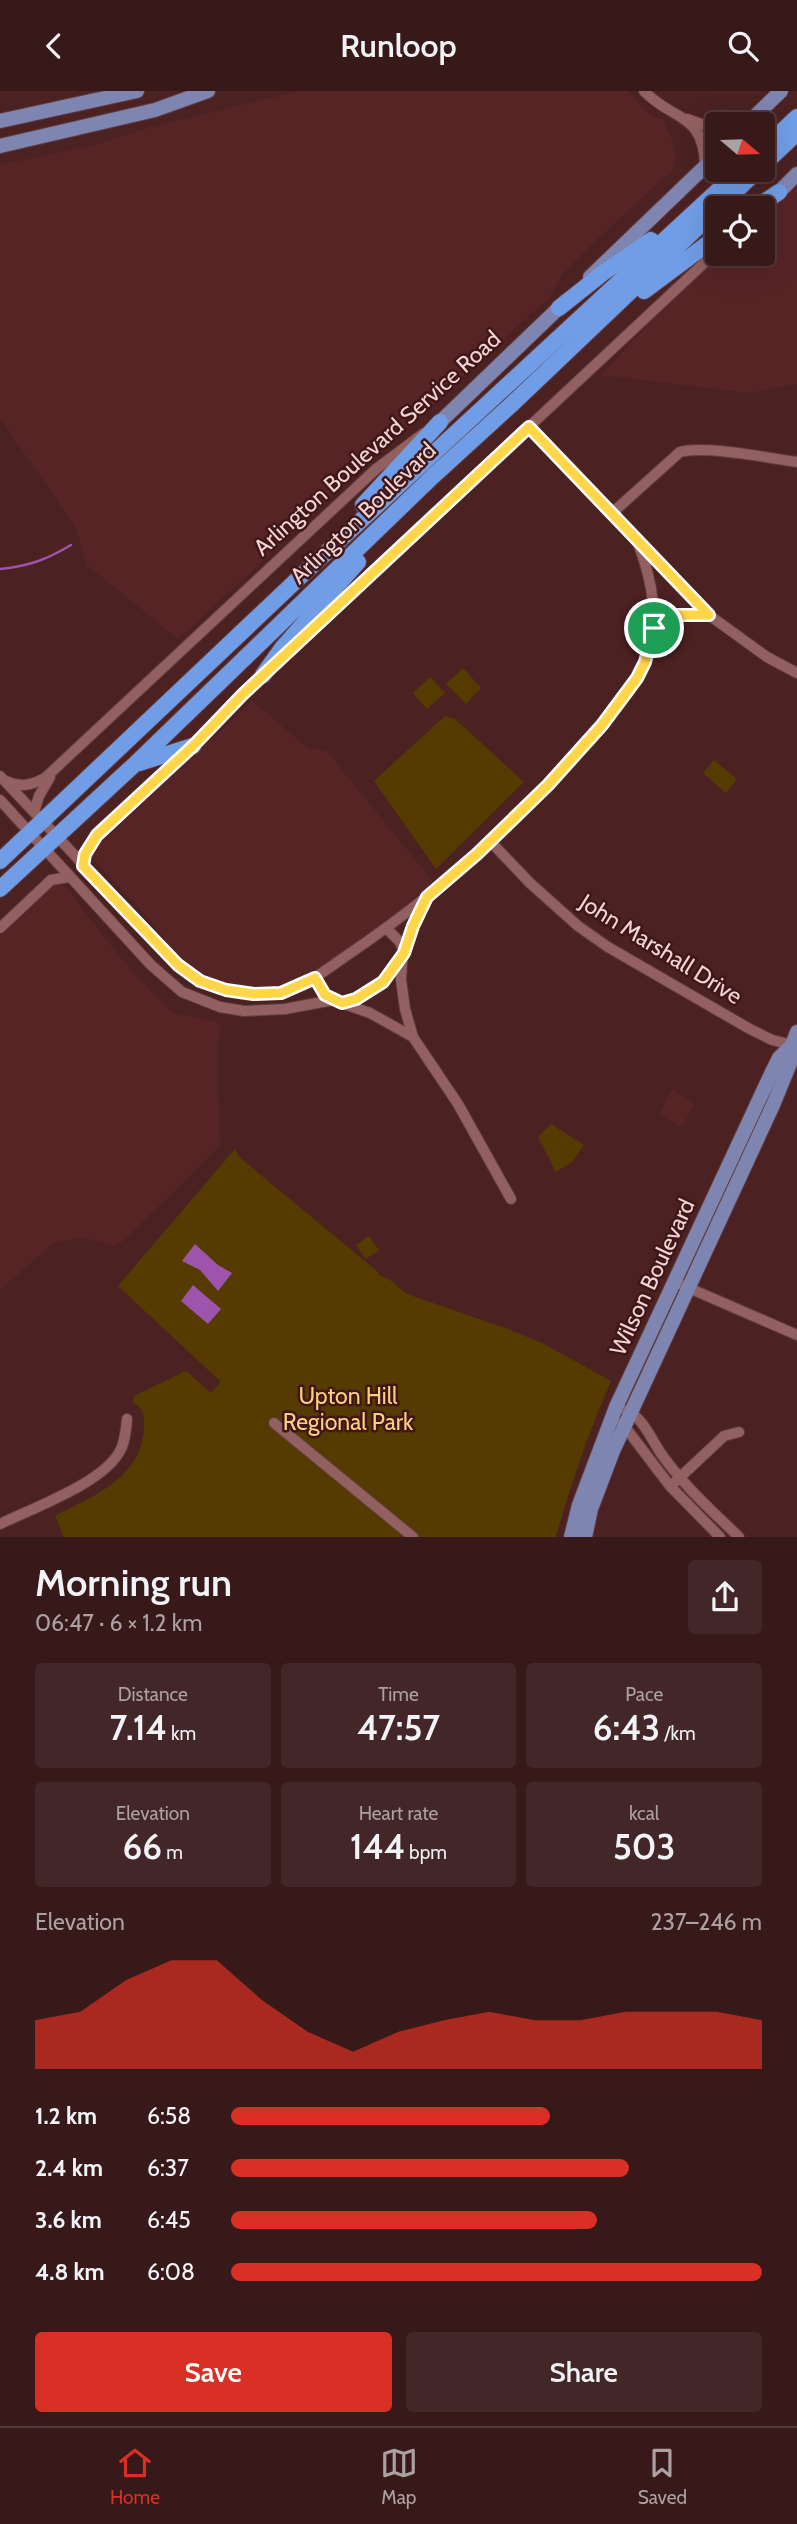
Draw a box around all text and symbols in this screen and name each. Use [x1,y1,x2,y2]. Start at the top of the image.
text: Runloop [340,26,457,65]
icon: back [35,27,73,65]
icon: search [724,27,762,65]
north arrow [705,112,775,182]
map controls [705,112,775,266]
button: locate [705,196,775,266]
street label: Arlington Boulevard Service Road [248,325,506,561]
street label: Arlington Boulevard [284,436,442,590]
pin [624,598,684,658]
icon: arrive [635,609,673,647]
street label: John Marshall Drive [574,887,748,1010]
street label: Wilson Boulevard [603,1194,701,1360]
park label: Upton Hill Regional Park [283,1382,414,1436]
text: Morning run [35,1559,232,1606]
button: share [688,1560,762,1634]
text: 06:47 · 6 × 1.2 km [35,1609,202,1637]
text: Distance [118,1683,188,1706]
text: Time [378,1683,419,1706]
text: Pace [625,1683,663,1706]
text: 7.14 [110,1706,167,1749]
text: 47:57 [357,1706,440,1749]
text: 6:43 [593,1706,660,1749]
text: km [167,1722,196,1745]
text: /km [660,1722,696,1745]
text: Elevation [116,1802,190,1825]
text: Heart rate [359,1802,438,1825]
text: kcal [629,1802,659,1825]
text: 66 [123,1825,162,1868]
text: 144 [350,1825,405,1868]
text: 503 [613,1825,675,1868]
text: m [162,1841,183,1864]
text: bpm [405,1841,447,1864]
text: Elevation [35,1908,125,1936]
text: 237–246 m [650,1908,762,1936]
text: 1.2 km [35,2102,97,2130]
text: 6:58 [147,2102,191,2130]
text: 2.4 km [35,2154,103,2182]
text: 6:37 [147,2154,189,2182]
text: 3.6 km [35,2206,102,2234]
text: 6:45 [147,2206,191,2234]
text: 4.8 km [35,2258,105,2286]
text: 6:08 [147,2258,195,2286]
button: Save [35,2332,392,2412]
button: Share [406,2332,762,2412]
tab: Home [110,2444,160,2509]
tab: Map [380,2444,418,2509]
tab: Saved [638,2444,687,2509]

